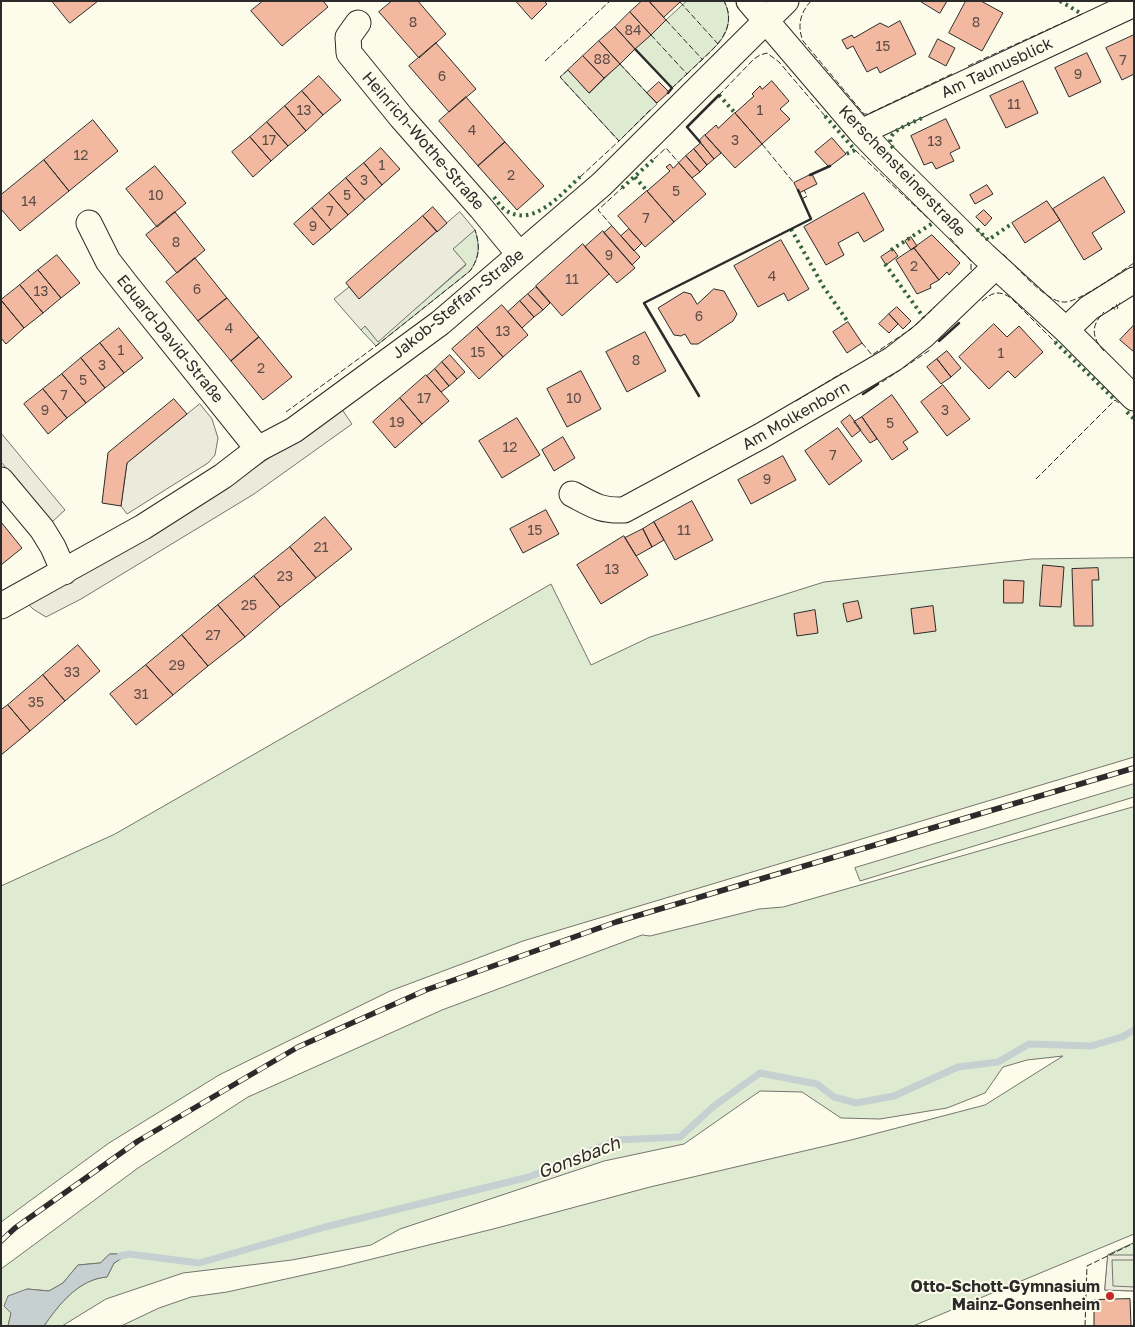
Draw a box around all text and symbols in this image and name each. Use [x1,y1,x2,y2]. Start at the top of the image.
house number: 8 [409,15,417,31]
house number: 8 [972,15,980,31]
house number: 84 [624,23,642,39]
street label: Am Taunusblick [938,34,1056,102]
house number: 15 [876,39,890,55]
house number: 88 [593,52,611,68]
house number: 7 [1119,53,1127,69]
house number: 9 [1074,67,1082,83]
street label: Heinrich-Wothe-Straße [358,68,488,214]
house number: 6 [438,69,446,85]
house number: 11 [1007,97,1021,113]
street label: Kerschensteinerstraße [834,101,970,241]
house number: 13 [297,103,311,119]
house number: 1 [757,103,763,119]
house number: 4 [468,123,476,139]
house number: 17 [262,133,276,149]
house number: 3 [731,133,739,149]
house number: 13 [928,134,942,150]
house number: 12 [74,148,88,164]
house number: 1 [379,158,385,174]
house number: 2 [507,168,515,184]
house number: 3 [360,173,368,189]
house number: 5 [672,184,680,200]
house number: 10 [148,188,164,204]
house number: 5 [343,188,351,204]
house number: 14 [21,194,37,210]
house number: 7 [326,204,334,220]
house number: 7 [642,211,650,227]
house number: 9 [309,219,317,235]
house number: 8 [172,235,180,251]
street label: Jakob-Steffan-Straße [388,245,528,363]
house number: 9 [605,248,613,264]
house number: 2 [910,259,918,275]
house number: 4 [768,269,776,285]
street label: Eduard-David-Straße [112,271,228,407]
house number: 11 [565,272,579,288]
house number: 6 [193,282,201,298]
house number: 13 [34,284,48,300]
house number: 6 [695,309,703,325]
house number: 4 [225,321,233,337]
house number: 13 [496,324,510,340]
house number: 1 [118,343,124,359]
house number: 15 [471,345,485,361]
house number: 1 [998,346,1004,362]
house number: 8 [632,353,640,369]
house number: 3 [98,358,106,374]
house number: 2 [257,361,265,377]
house number: 5 [79,373,87,389]
street label: Am Molkenborn [739,378,853,454]
house number: 7 [60,388,68,404]
house number: 17 [417,391,431,407]
house number: 10 [566,391,582,407]
house number: 9 [41,403,49,419]
house number: 3 [941,403,949,419]
house number: 19 [389,415,405,431]
house number: 5 [886,416,894,432]
house number: 12 [503,440,517,456]
house number: 7 [829,448,837,464]
house number: 9 [763,472,771,488]
house number: 15 [528,523,542,539]
house number: 11 [677,523,691,539]
house number: 21 [314,540,328,556]
house number: 13 [605,562,619,578]
house number: 23 [277,569,293,585]
house number: 25 [241,598,257,614]
house number: 27 [205,628,221,644]
house number: 29 [169,658,185,674]
house number: 33 [64,665,80,681]
house number: 31 [134,687,148,703]
house number: 35 [28,695,44,711]
water label: Gonsbach [535,1132,623,1184]
place label: Otto-Schott-Gymnasium Mainz-Gonsenheim [911,1277,1100,1315]
marker: Otto-Schott-Gymnasium Mainz-Gonsenheim [1104,1290,1116,1302]

